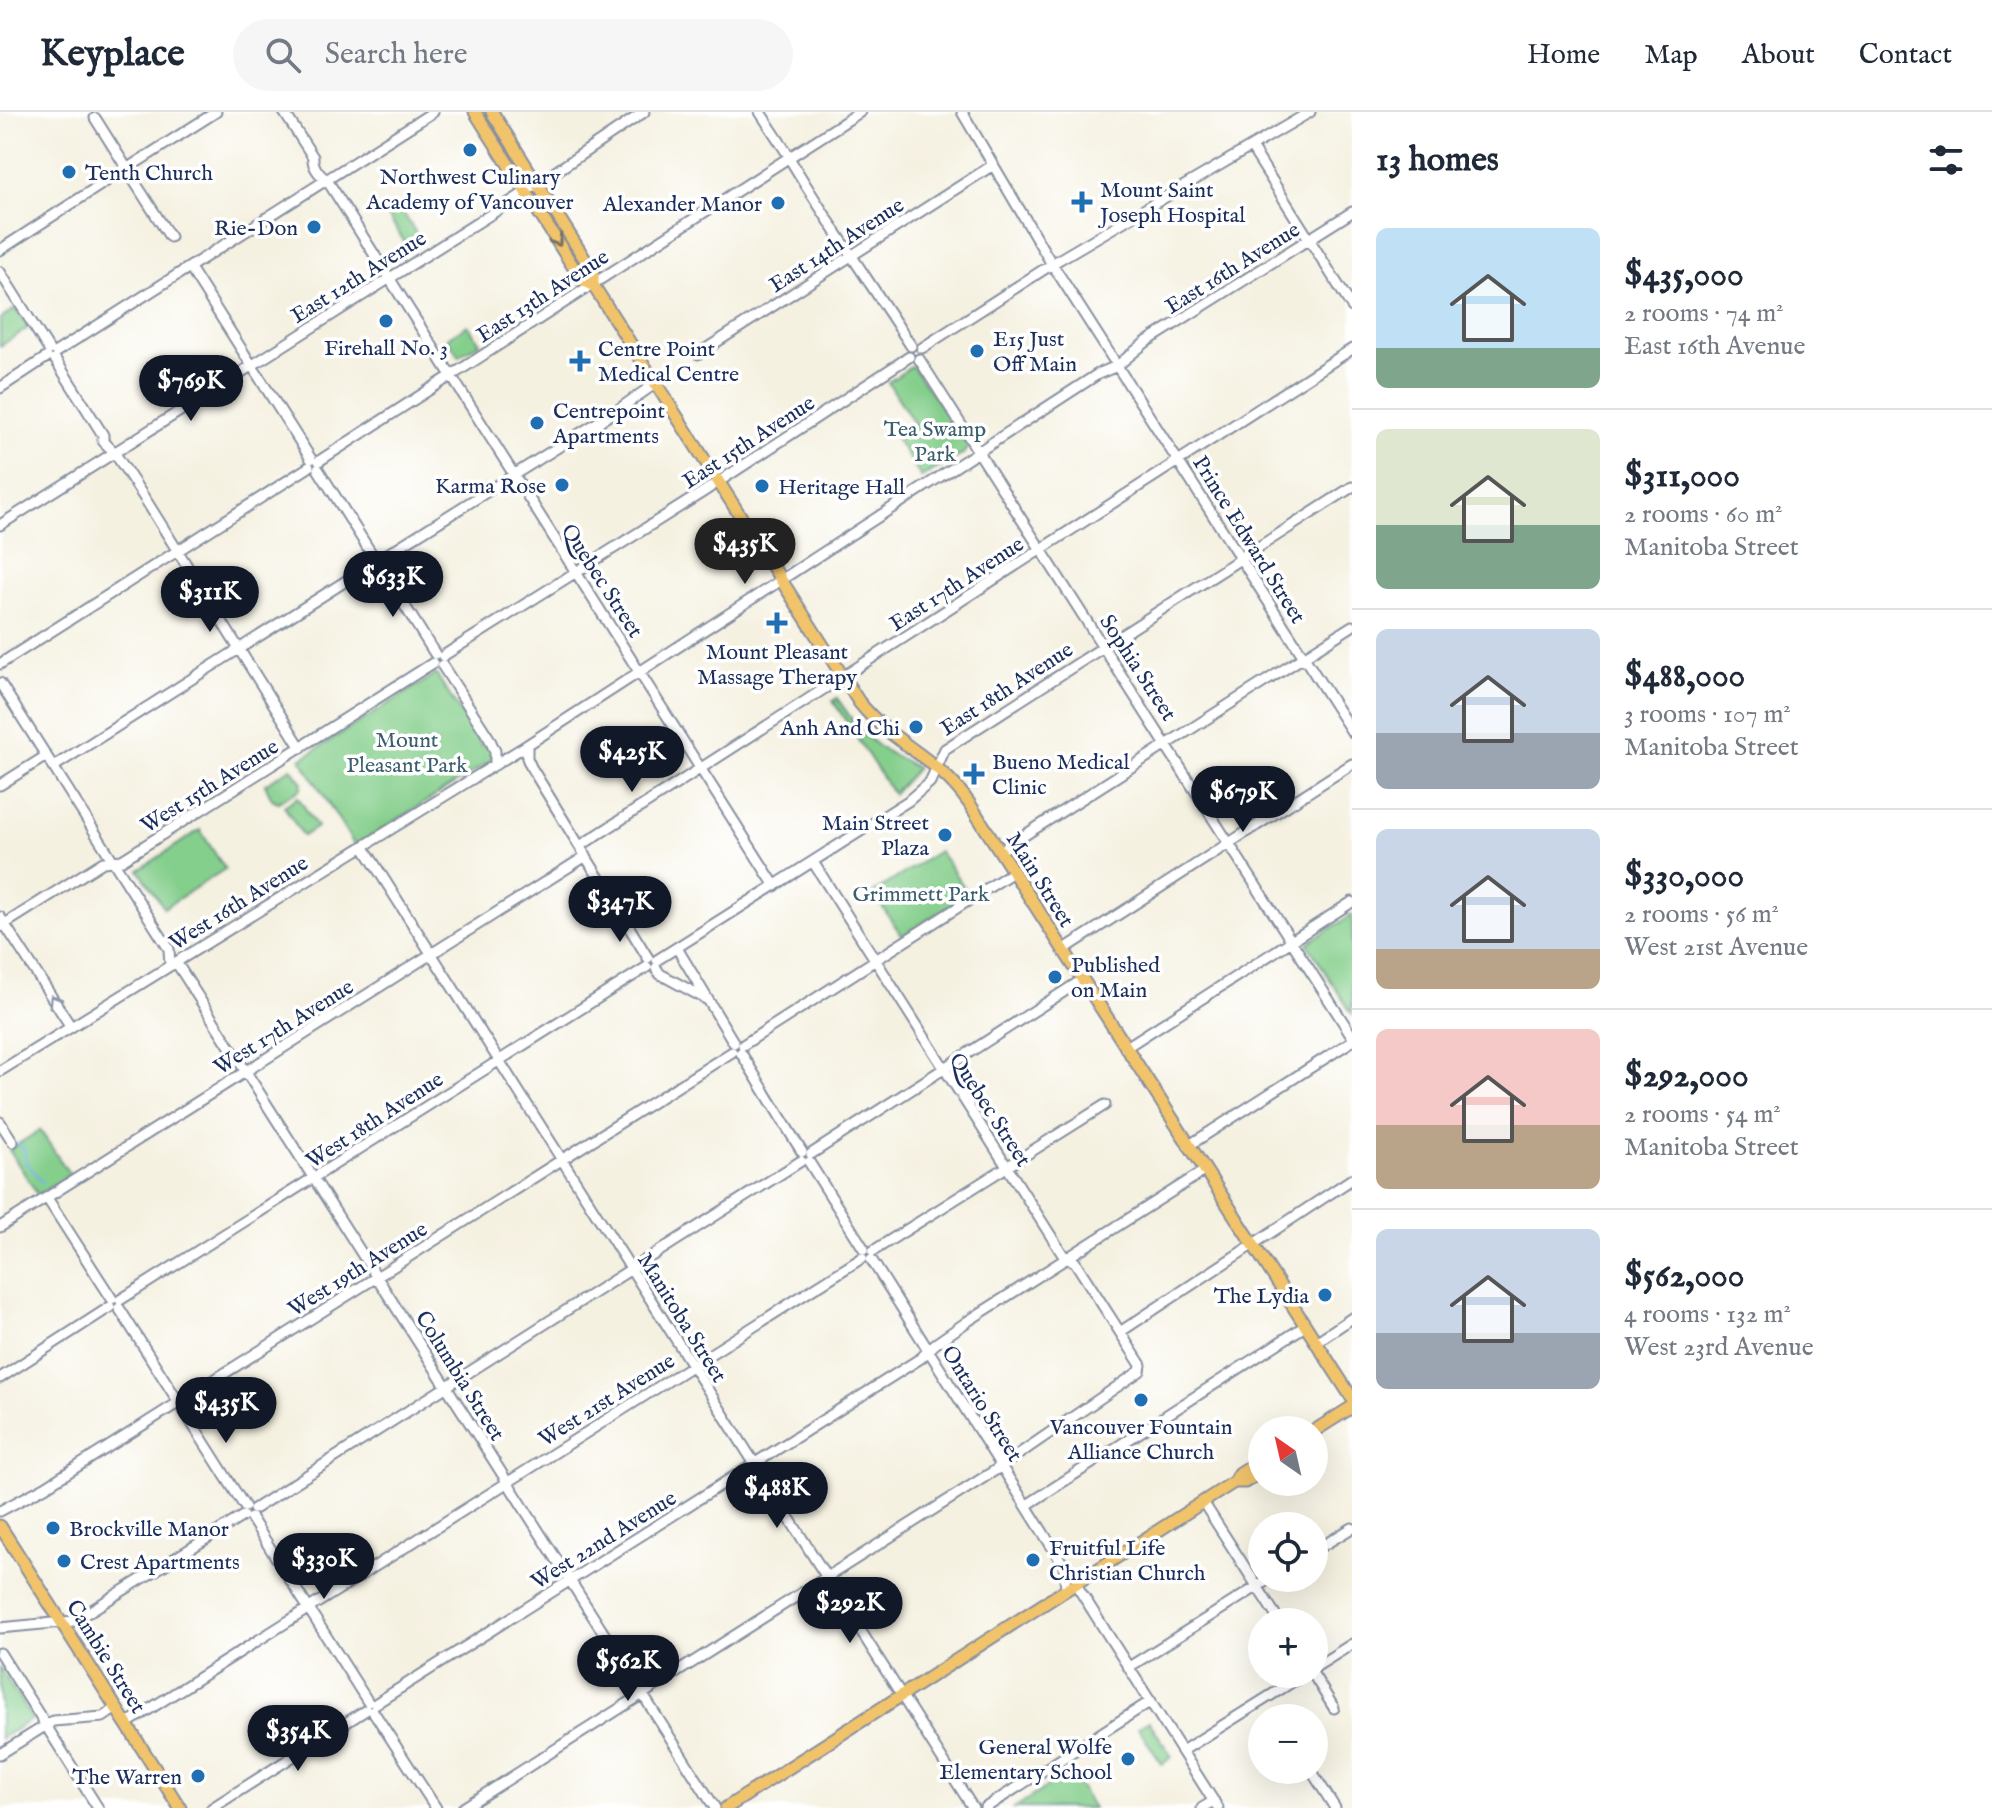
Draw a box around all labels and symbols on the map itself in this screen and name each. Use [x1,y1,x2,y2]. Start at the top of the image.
marker: Northwest Culinary Academy of Vancouver [461,141,479,159]
place label: Tenth Church [85,160,213,188]
marker: Tenth Church [60,163,78,181]
place label: Northwest Culinary Academy of Vancouver [365,164,574,217]
place label: Mount Saint Joseph Hospital [1097,177,1245,230]
place label: Alexander Manor [602,191,762,219]
marker: Mount Saint Joseph Hospital [1071,191,1093,213]
street label: East 14th Avenue [764,192,910,300]
marker: Alexander Manor [769,194,787,212]
place label: Rie-Don [214,215,298,243]
street label: East 16th Avenue [1161,216,1306,321]
marker: Rie-Don [305,218,323,236]
street label: East 12th Avenue [286,225,432,331]
one-way arrow [547,232,562,247]
street label: East 13th Avenue [471,243,615,350]
marker: Firehall No. 3 [377,312,395,330]
place label: E15 Just Off Main [993,326,1077,379]
place label: Firehall No. 3 [324,335,448,363]
place label: Centre Point Medical Centre [598,336,739,389]
marker: E15 Just Off Main [968,342,986,360]
marker: Centre Point Medical Centre [569,350,591,372]
pin: $769K [135,355,247,423]
street label: East 15th Avenue [678,389,821,496]
place label: Centrepoint Apartments [552,398,665,451]
marker: Centrepoint Apartments [528,414,546,432]
park label: Tea Swamp Park [884,416,986,469]
street label: Prince Edward Street [1185,451,1311,630]
place label: Karma Rose [435,473,546,501]
place label: Heritage Hall [778,474,905,502]
marker: Karma Rose [553,476,571,494]
marker: Heritage Hall [753,477,771,495]
pin: $435K [689,518,801,586]
street label: Quebec Street [554,519,649,644]
street label: East 17th Avenue [885,531,1030,639]
pin: $633K [337,551,449,619]
pin: $311K [154,566,266,634]
street label: Sophia Street [1092,610,1182,727]
marker: Mount Pleasant Massage Therapy [766,612,788,634]
street label: East 18th Avenue [935,636,1079,743]
place label: Mount Pleasant Massage Therapy [697,639,857,692]
place label: Anh And Chi [779,715,900,743]
marker: Anh And Chi [907,718,925,736]
pin: $425K [576,726,688,794]
park label: Mount Pleasant Park [346,727,468,780]
street label: West 15th Avenue [136,733,284,840]
place label: Bueno Medical Clinic [992,749,1130,802]
marker: Bueno Medical Clinic [963,763,985,785]
pin: $679K [1187,766,1299,834]
place label: Main Street Plaza [822,810,929,863]
marker: Main Street Plaza [936,826,954,844]
street label: Main Street [999,827,1080,933]
street label: West 16th Avenue [164,850,314,958]
pin: $347K [564,876,676,944]
park label: Grimmett Park [852,881,990,909]
place label: Published on Main [1071,952,1160,1005]
marker: Published on Main [1046,968,1064,986]
street label: West 17th Avenue [209,973,359,1082]
one-way arrow [48,994,64,1009]
street label: Quebec Street [942,1048,1037,1173]
street label: West 18th Avenue [301,1066,449,1175]
street label: West 19th Avenue [283,1216,433,1324]
street label: Manitoba Street [630,1248,733,1389]
place label: The Lydia [1214,1283,1309,1311]
marker: The Lydia [1316,1286,1334,1304]
street label: Columbia Street [408,1306,511,1447]
street label: Ontario Street [934,1341,1028,1468]
street label: West 21st Avenue [534,1348,681,1454]
pin: $435K [170,1377,282,1445]
marker: Vancouver Fountain Alliance Church [1132,1391,1150,1409]
place label: Vancouver Fountain Alliance Church [1049,1414,1233,1467]
north arrow [1248,1416,1328,1496]
pin: $488K [721,1462,833,1530]
street label: West 22nd Avenue [526,1485,682,1597]
place label: Brockville Manor [69,1516,229,1544]
marker: Brockville Manor [44,1519,62,1537]
pin: $330K [268,1533,380,1601]
place label: Fruitful Life Christian Church [1049,1535,1206,1588]
place label: Crest Apartments [80,1549,240,1577]
marker: Fruitful Life Christian Church [1024,1551,1042,1569]
marker: Crest Apartments [55,1552,73,1570]
pin: $292K [794,1577,906,1645]
street label: Cambie Street [59,1595,152,1720]
pin: $562K [572,1635,684,1703]
pin: $354K [242,1705,354,1773]
place label: General Wolfe Elementary School [939,1734,1112,1787]
marker: General Wolfe Elementary School [1119,1750,1137,1768]
place label: The Warren [72,1764,182,1792]
marker: The Warren [189,1767,207,1785]

